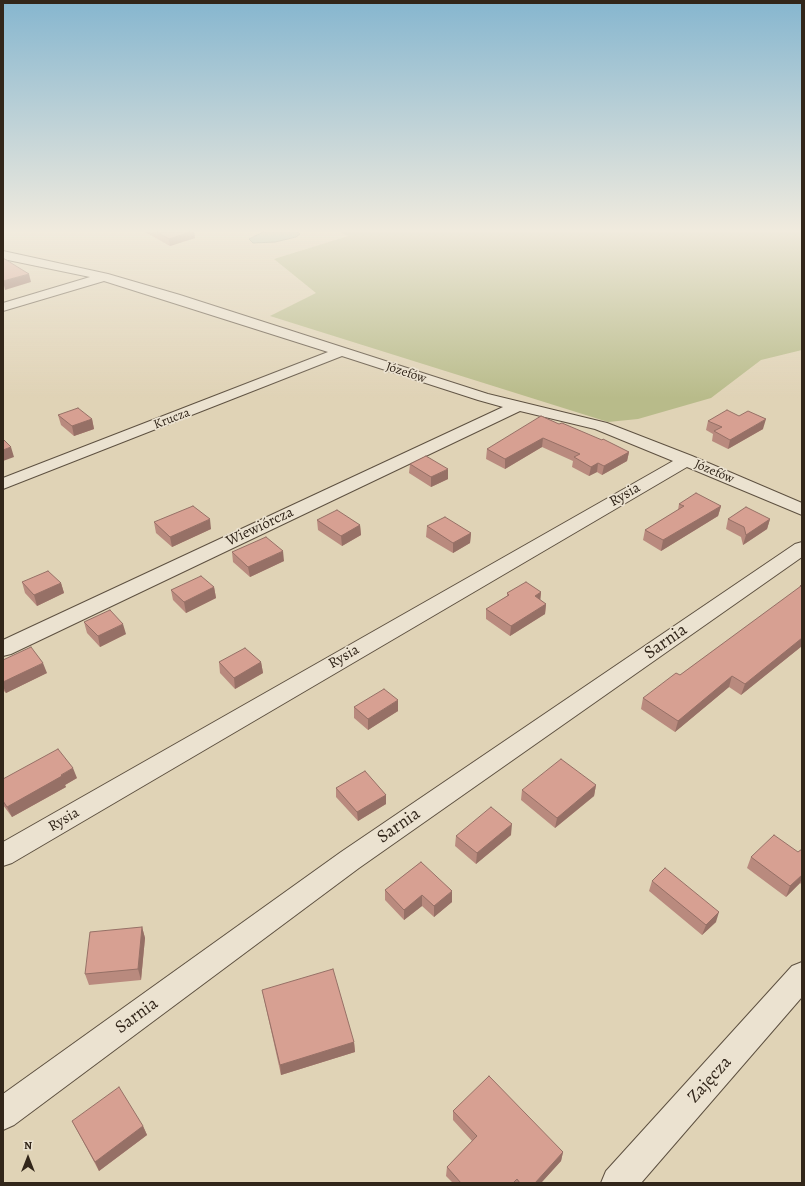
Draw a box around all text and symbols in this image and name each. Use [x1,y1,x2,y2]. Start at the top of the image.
street label: Józefów [384,359,428,387]
street label: Krucza [152,405,192,433]
street label: Józefów [692,457,736,487]
street label: Rysia [606,479,644,511]
street label: Wiewiórcza [223,504,297,550]
street label: Sarnia [640,619,692,665]
street label: Rysia [325,641,363,673]
street label: Sarnia [373,803,425,849]
street label: Rysia [45,804,83,836]
street label: Sarnia [111,993,163,1039]
street label: Zajęcza [683,1052,737,1108]
north arrow [8,1138,48,1178]
text: N [24,1138,32,1153]

